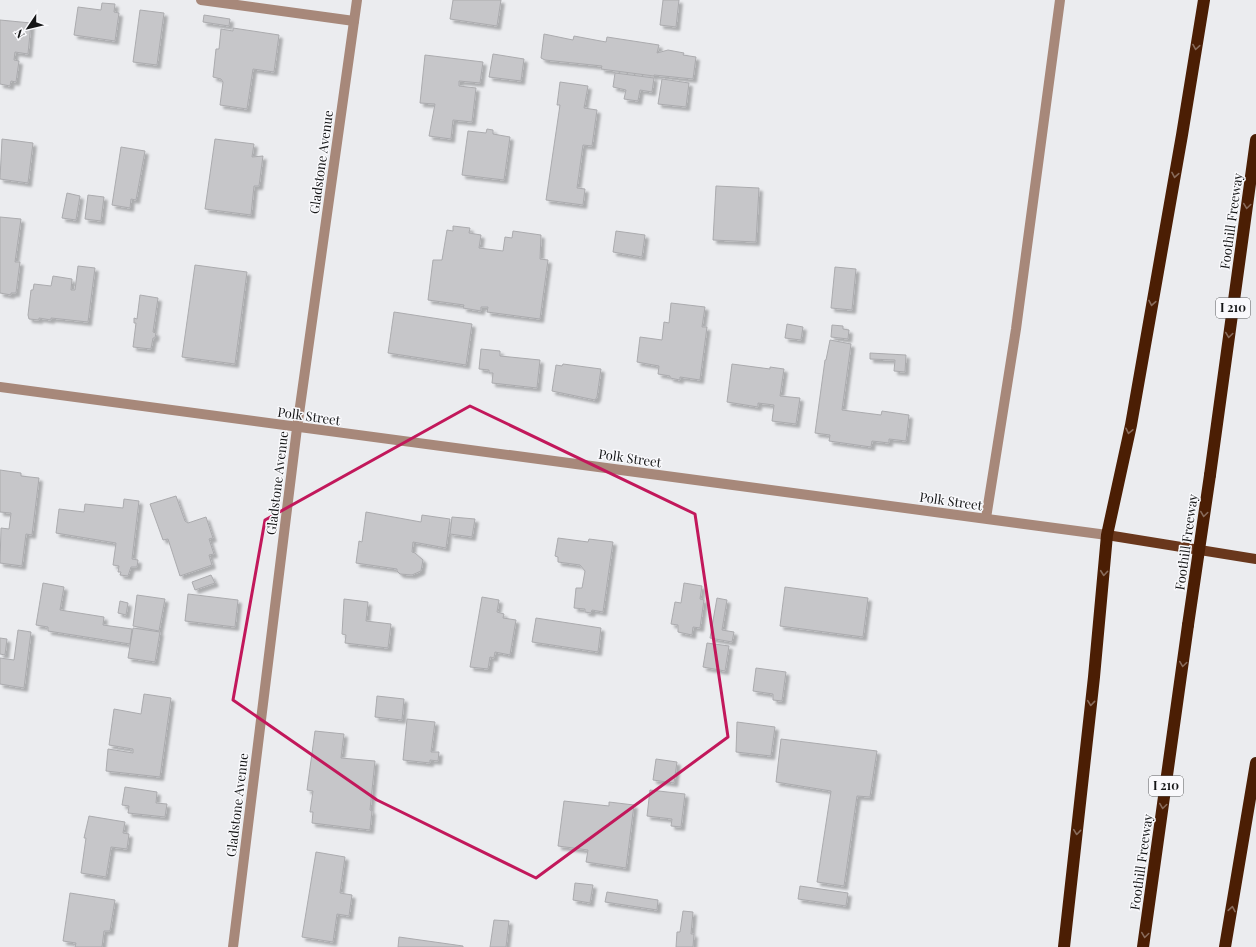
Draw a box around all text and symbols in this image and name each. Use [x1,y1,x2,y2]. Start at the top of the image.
north arrow [8,8,48,48]
text: N [11,26,28,42]
one-way arrow [1192,44,1201,50]
street label: Gladstone Avenue [305,109,336,215]
street label: Foothill Freeway [1215,171,1246,270]
one-way arrow [1171,172,1180,178]
one-way arrow [1243,203,1252,209]
road number: I 210 [1216,298,1250,318]
one-way arrow [1148,300,1157,306]
one-way arrow [1225,332,1234,338]
street label: Polk Street [277,403,342,428]
one-way arrow [1126,428,1134,434]
street label: Gladstone Avenue [262,430,291,536]
street label: Polk Street [598,445,663,470]
street label: Polk Street [919,488,984,513]
street label: Foothill Freeway [1170,492,1201,591]
one-way arrow [1200,511,1209,517]
one-way arrow [1099,570,1108,576]
one-way arrow [1179,661,1188,667]
one-way arrow [1087,700,1096,706]
street label: Gladstone Avenue [222,752,251,858]
road number: I 210 [1149,776,1183,796]
one-way arrow [1159,803,1168,810]
street label: Foothill Freeway [1125,812,1156,911]
one-way arrow [1072,829,1081,835]
one-way arrow [1227,905,1235,912]
one-way arrow [1141,932,1150,938]

